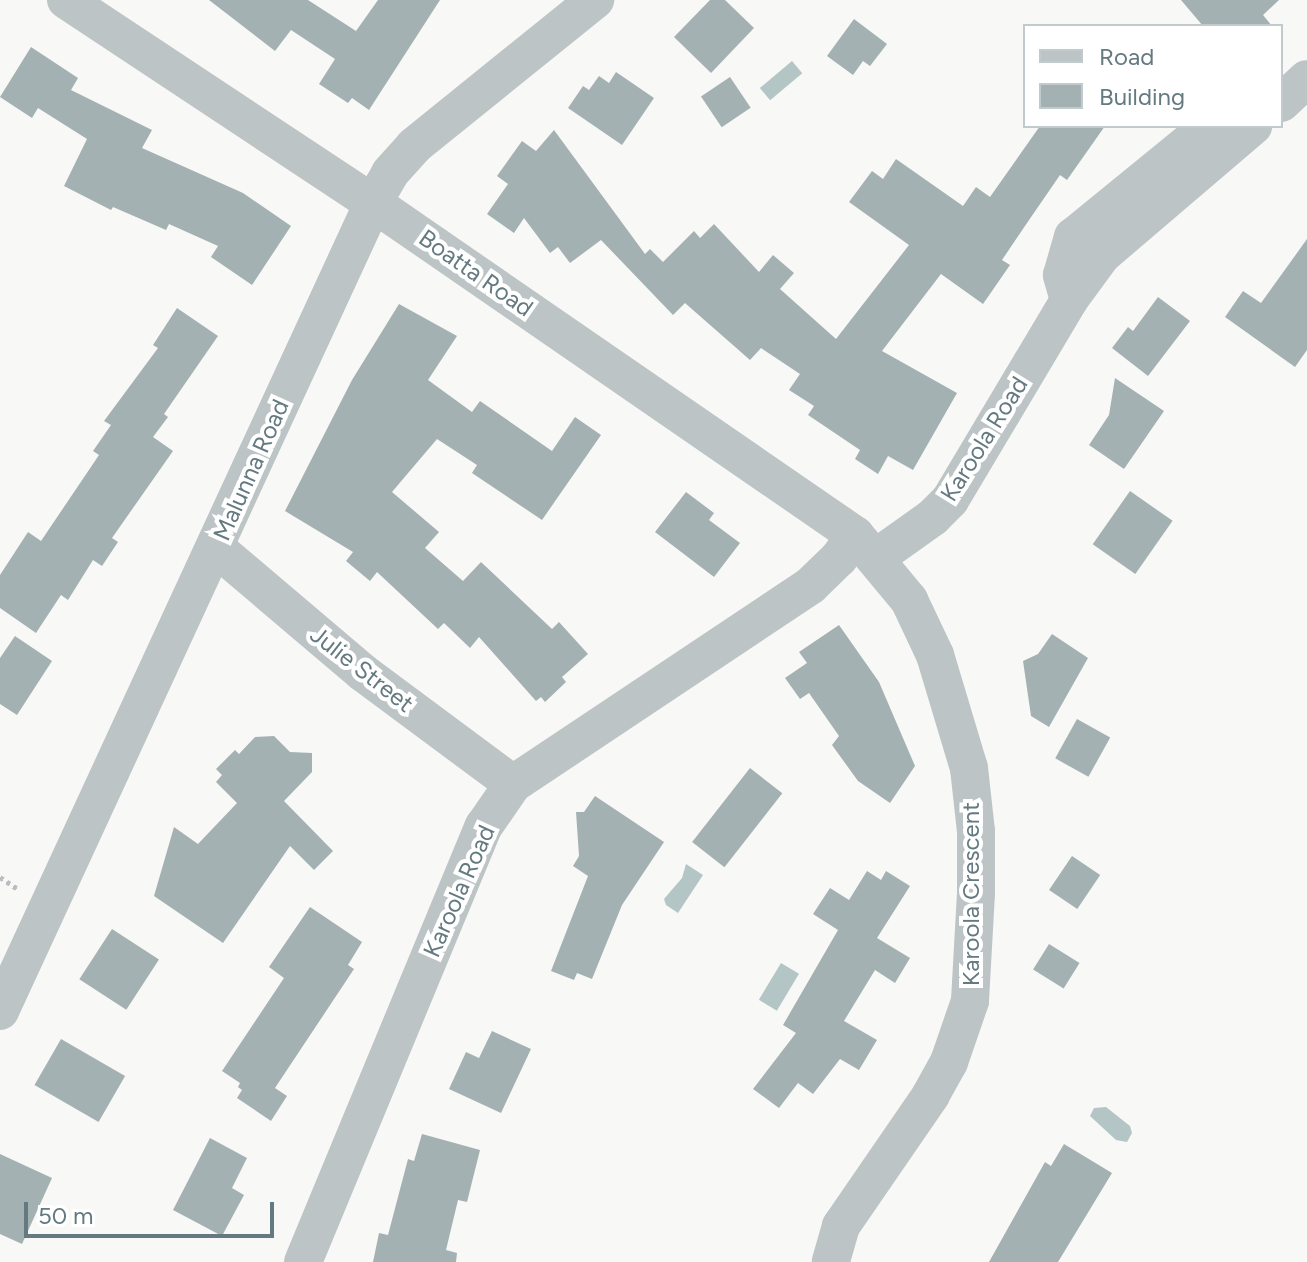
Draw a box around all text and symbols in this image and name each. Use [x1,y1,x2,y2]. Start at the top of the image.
legend [1023,24,1283,128]
text: Road [1099,42,1154,71]
text: Building [1099,82,1185,111]
street label: Boatta Road [414,223,538,323]
street label: Karoola Road [934,371,1034,507]
street label: Malunna Road [207,395,295,545]
street label: Julie Street [305,620,419,718]
street label: Karoola Crescent [957,802,985,986]
street label: Karoola Road [417,821,501,961]
scale bar [28,1186,278,1236]
text: 50 m [38,1201,94,1230]

